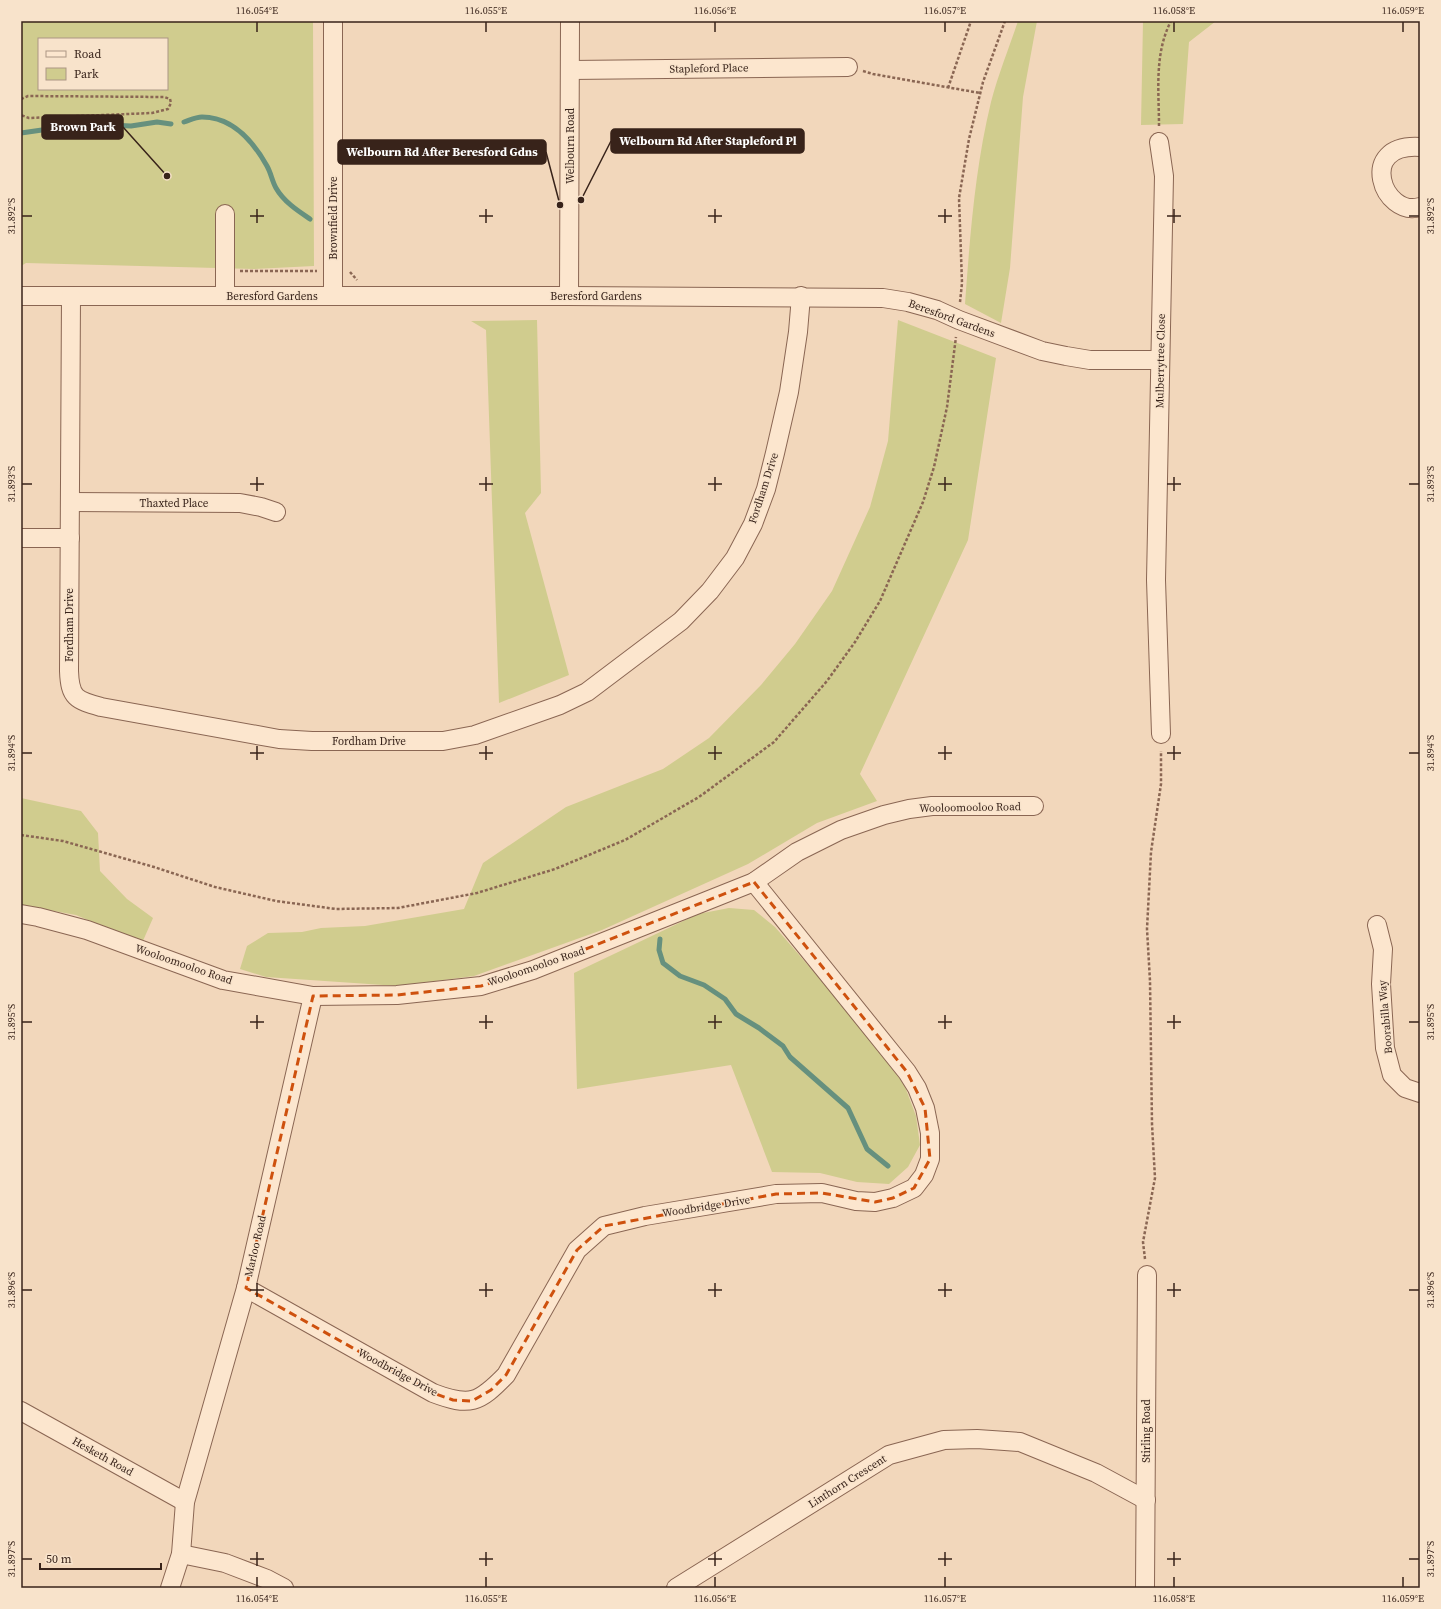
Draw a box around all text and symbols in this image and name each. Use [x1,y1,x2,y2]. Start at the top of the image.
text: 116.054°E [236,4,278,17]
text: 116.055°E [465,4,507,17]
text: 116.056°E [694,4,736,17]
text: 116.057°E [924,4,966,17]
text: 116.058°E [1153,4,1195,17]
text: 116.059°E [1382,4,1424,17]
legend [38,38,168,90]
text: Road [74,46,101,62]
street label: Stapleford Place [669,60,749,77]
text: Park [74,66,99,82]
street label: Welbourn Road [563,107,578,184]
callout: Brown Park [42,115,123,139]
text: Brown Park [50,119,116,135]
callout: Welbourn Rd After Stapleford Pl [611,129,804,153]
text: Welbourn Rd After Stapleford Pl [619,133,797,149]
callout: Welbourn Rd After Beresford Gdns [338,140,546,164]
text: Welbourn Rd After Beresford Gdns [346,144,538,160]
street label: Brownfield Drive [326,176,341,260]
text: 31.892°S [5,198,18,234]
text: 31.892°S [1424,198,1437,234]
street label: Beresford Gardens [226,289,318,304]
street label: Beresford Gardens [550,289,642,304]
street label: Beresford Gardens [906,296,998,341]
street label: Mulberrytree Close [1152,313,1169,409]
street label: Fordham Drive [745,450,782,526]
text: 31.893°S [5,466,18,502]
text: 31.893°S [1424,466,1437,502]
street label: Thaxted Place [140,496,209,511]
street label: Fordham Drive [62,588,77,662]
street label: Fordham Drive [332,734,406,749]
text: 31.894°S [5,735,18,771]
text: 31.894°S [1424,735,1437,771]
street label: Wooloomooloo Road [919,799,1022,816]
street label: Wooloomooloo Road [133,941,235,988]
street label: Wooloomooloo Road [486,943,587,990]
street label: Boorabilla Way [1375,979,1396,1054]
text: 31.895°S [5,1004,18,1040]
text: 31.895°S [1424,1004,1437,1040]
street label: Woodbridge Drive [661,1192,751,1221]
street label: Marloo Road [241,1213,270,1278]
text: 31.896°S [5,1272,18,1308]
text: 31.896°S [1424,1272,1437,1308]
street label: Woodbridge Drive [355,1345,441,1400]
street label: Stirling Road [1139,1399,1154,1463]
street label: Hesketh Road [69,1433,137,1480]
street label: Linthorn Crescent [805,1451,890,1512]
text: 31.897°S [5,1541,18,1577]
text: 31.897°S [1424,1541,1437,1577]
scale bar [40,1545,161,1571]
text: 50 m [46,1551,72,1567]
text: 116.054°E [236,1592,278,1605]
text: 116.055°E [465,1592,507,1605]
text: 116.056°E [694,1592,736,1605]
text: 116.057°E [924,1592,966,1605]
text: 116.058°E [1153,1592,1195,1605]
text: 116.059°E [1382,1592,1424,1605]

